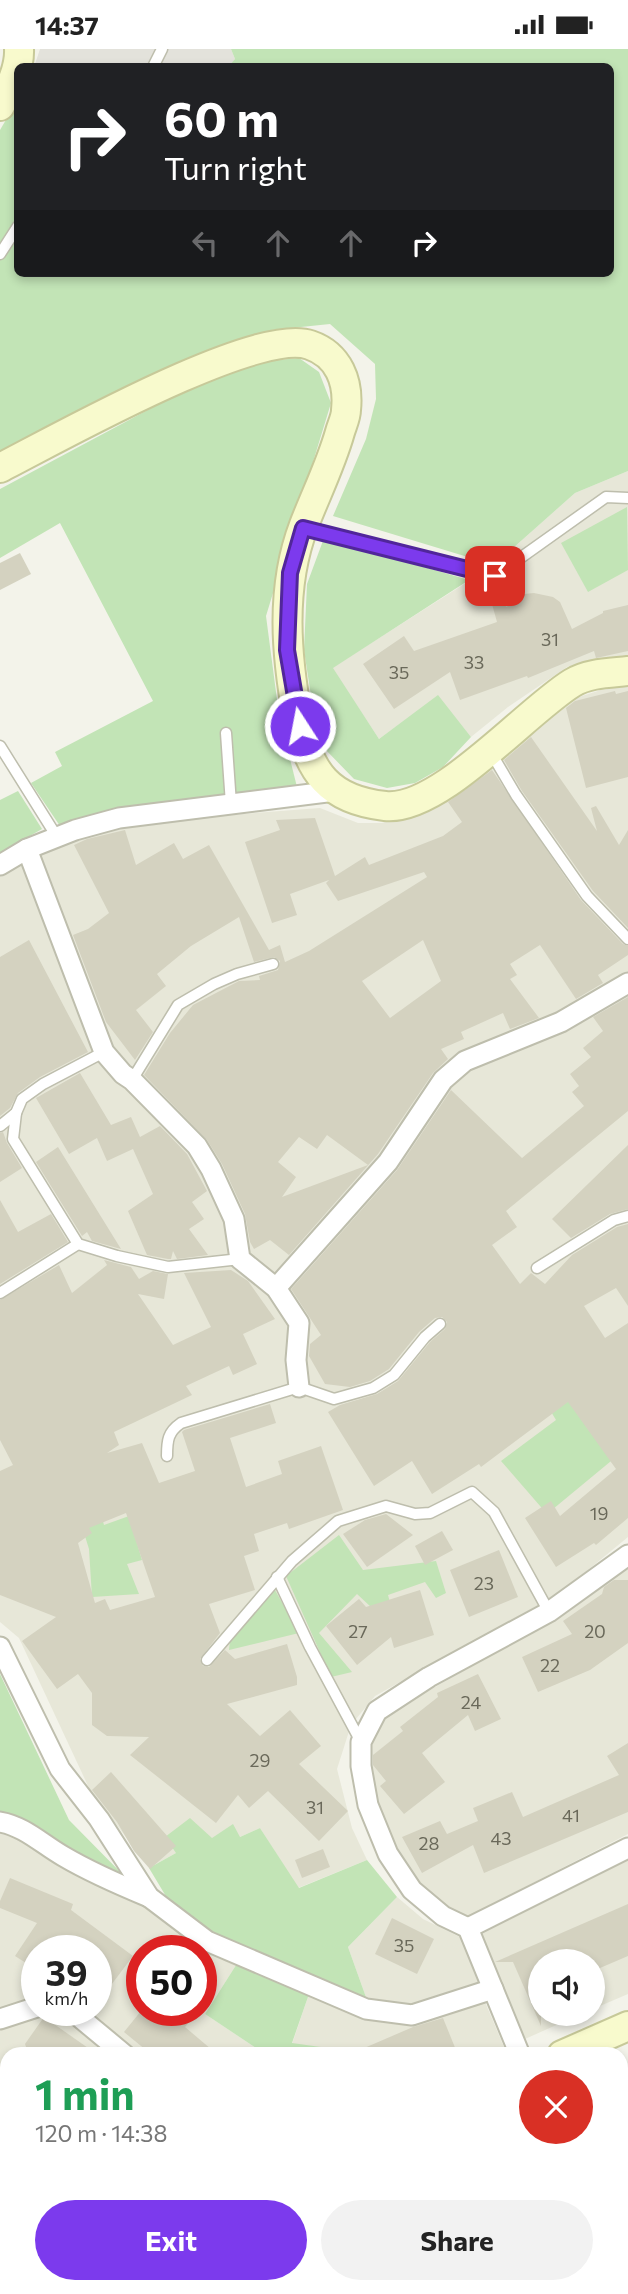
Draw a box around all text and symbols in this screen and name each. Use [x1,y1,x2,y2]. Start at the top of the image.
text: 14:37 [35,9,99,40]
text: 60 m [164,87,279,147]
icon: right [49,91,140,182]
text: Turn right [164,147,307,187]
icon: left [186,224,224,262]
icon: ahead [259,224,297,262]
icon: ahead [332,224,370,262]
icon: right [405,224,443,262]
pin [465,546,525,606]
icon: arrive [476,557,514,595]
house number: 31 [541,628,559,650]
house number: 33 [464,651,484,673]
house number: 35 [389,661,409,683]
position arrow [263,689,337,763]
house number: 19 [590,1502,608,1524]
house number: 23 [474,1572,494,1594]
house number: 27 [348,1620,368,1642]
house number: 20 [584,1620,606,1642]
house number: 22 [540,1654,560,1676]
house number: 24 [461,1691,481,1713]
house number: 29 [250,1749,270,1771]
house number: 31 [306,1796,324,1818]
house number: 41 [562,1804,580,1826]
house number: 43 [490,1827,512,1849]
house number: 28 [419,1832,440,1854]
house number: 35 [394,1934,414,1956]
speed limit sign: 50 [126,1935,217,2026]
map controls [528,1949,605,2026]
button: sound [528,1949,605,2026]
text: 39 [46,1950,87,1993]
text: km/h [45,1987,88,2009]
text: 1 min [35,2067,135,2119]
button: close [519,2070,593,2144]
text: 120 m · 14:38 [35,2119,167,2147]
button: Exit [35,2200,307,2280]
button: Share [321,2200,593,2280]

